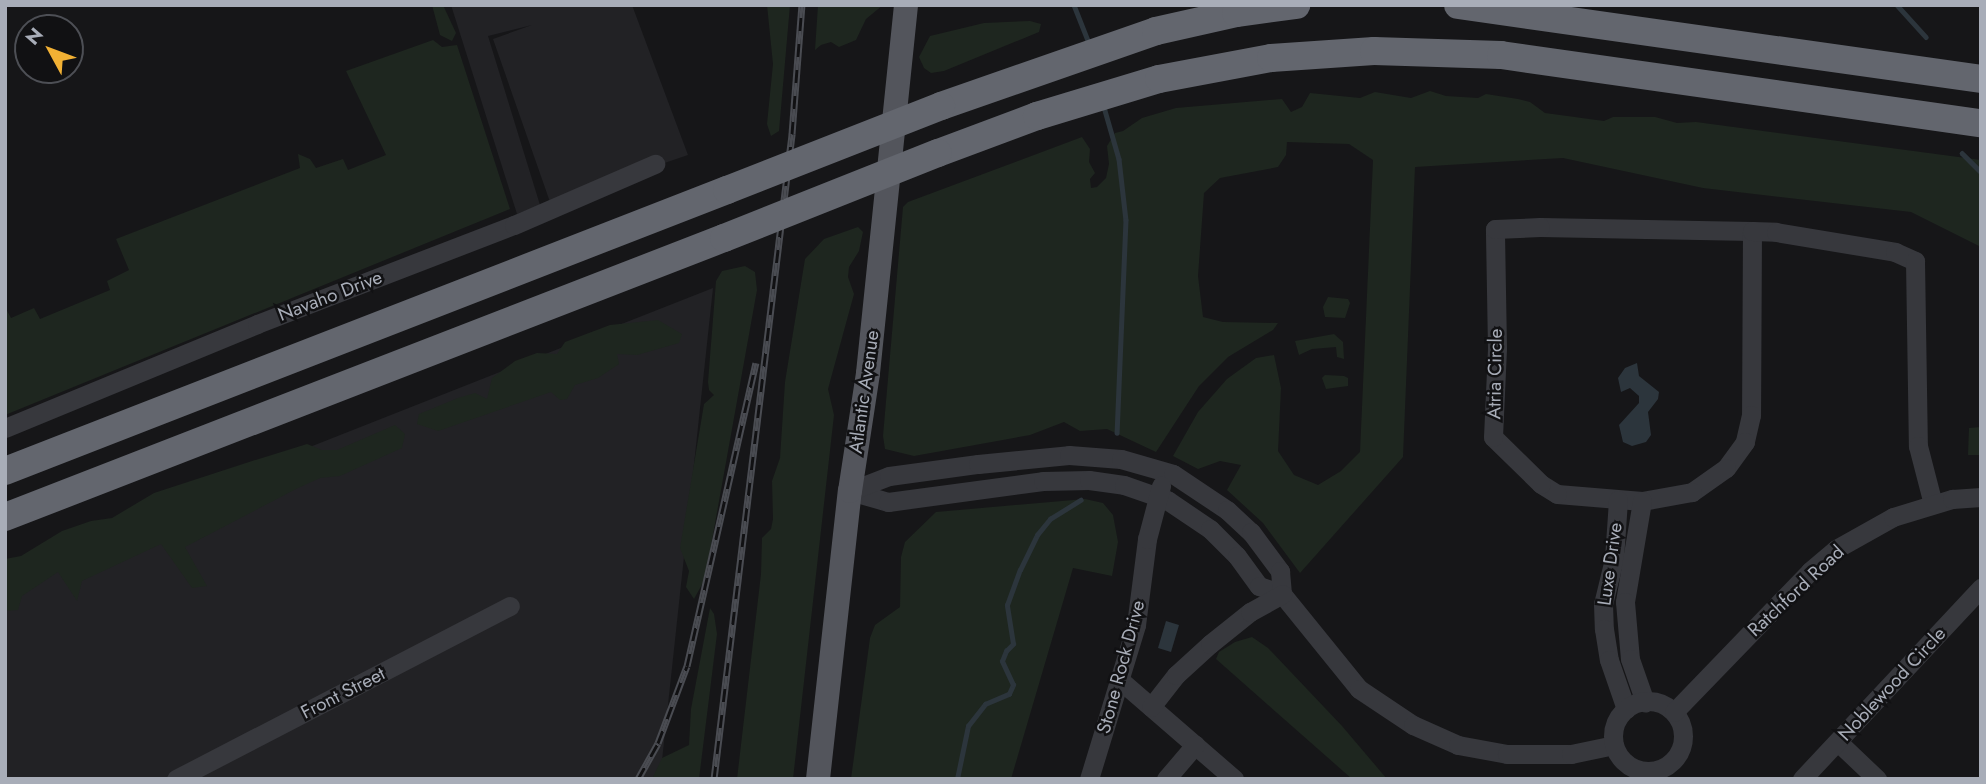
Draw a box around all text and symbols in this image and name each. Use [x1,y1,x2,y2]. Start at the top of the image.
north arrow [14,14,84,84]
text: N [19,22,49,51]
street label: Navaho Drive [275,266,385,326]
street label: Atria Circle [1483,328,1507,420]
street label: Atlantic Avenue [844,329,884,455]
street label: Luxe Drive [1593,521,1627,607]
street label: Ratchford Road [1743,541,1849,641]
street label: Stone Rock Drive [1092,598,1150,736]
street label: Noblewood Circle [1833,622,1951,746]
street label: Front Street [297,662,389,724]

